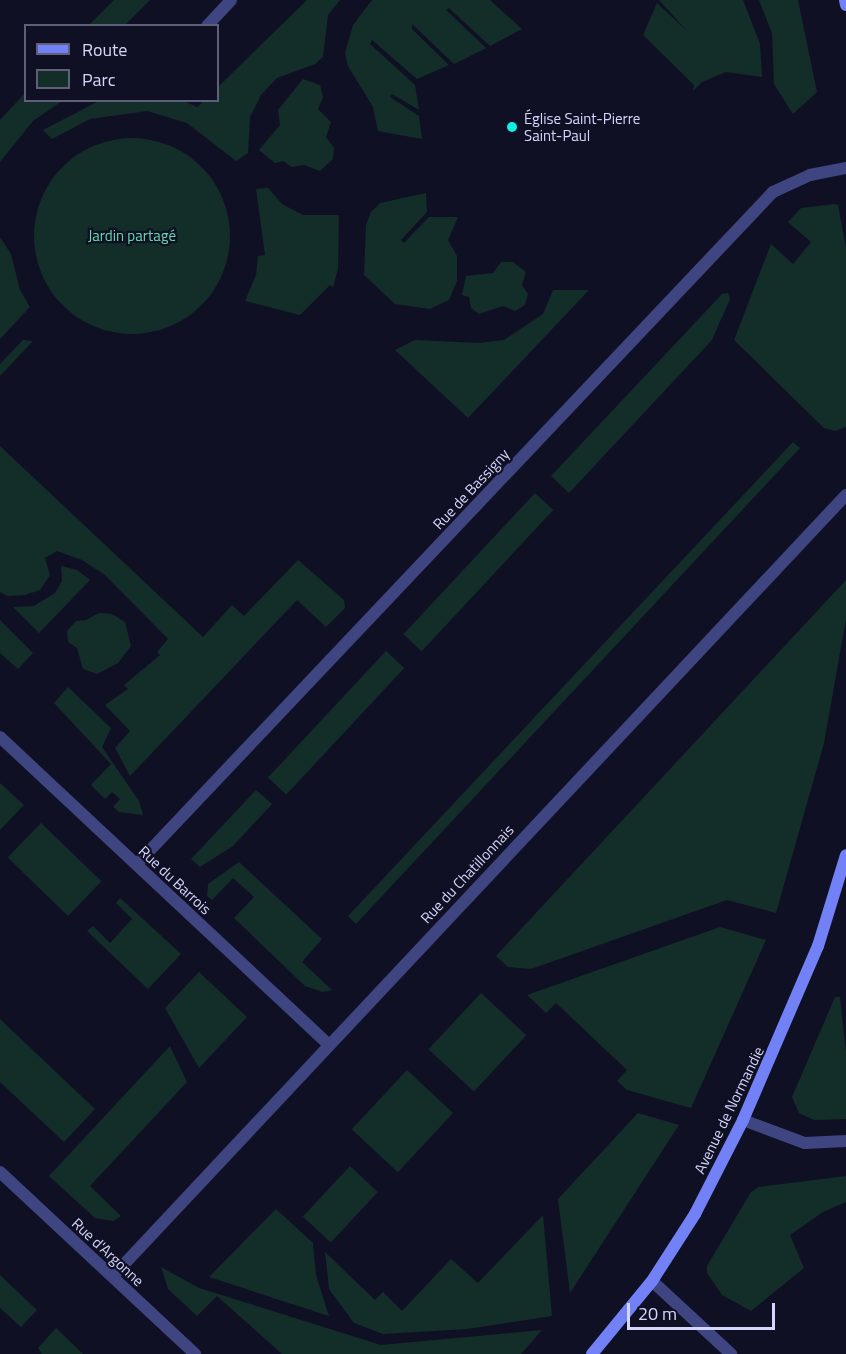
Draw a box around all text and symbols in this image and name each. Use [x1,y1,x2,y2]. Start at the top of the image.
legend [24,24,219,102]
text: Route [82,36,127,63]
text: Parc [82,66,116,93]
place label: Église Saint-Pierre Saint-Paul [524,109,640,144]
marker: Église Saint-Pierre Saint-Paul [505,120,519,134]
park label: Jardin partagé [88,227,176,245]
street label: Rue de Bassigny [429,445,513,533]
street label: Rue du Chatillonnais [417,821,517,927]
street label: Rue du Barrois [135,842,215,918]
street label: Avenue de Normandie [690,1044,768,1176]
street label: Rue d'Argonne [68,1214,148,1290]
scale bar [630,1291,778,1329]
text: 20 m [638,1300,677,1327]

